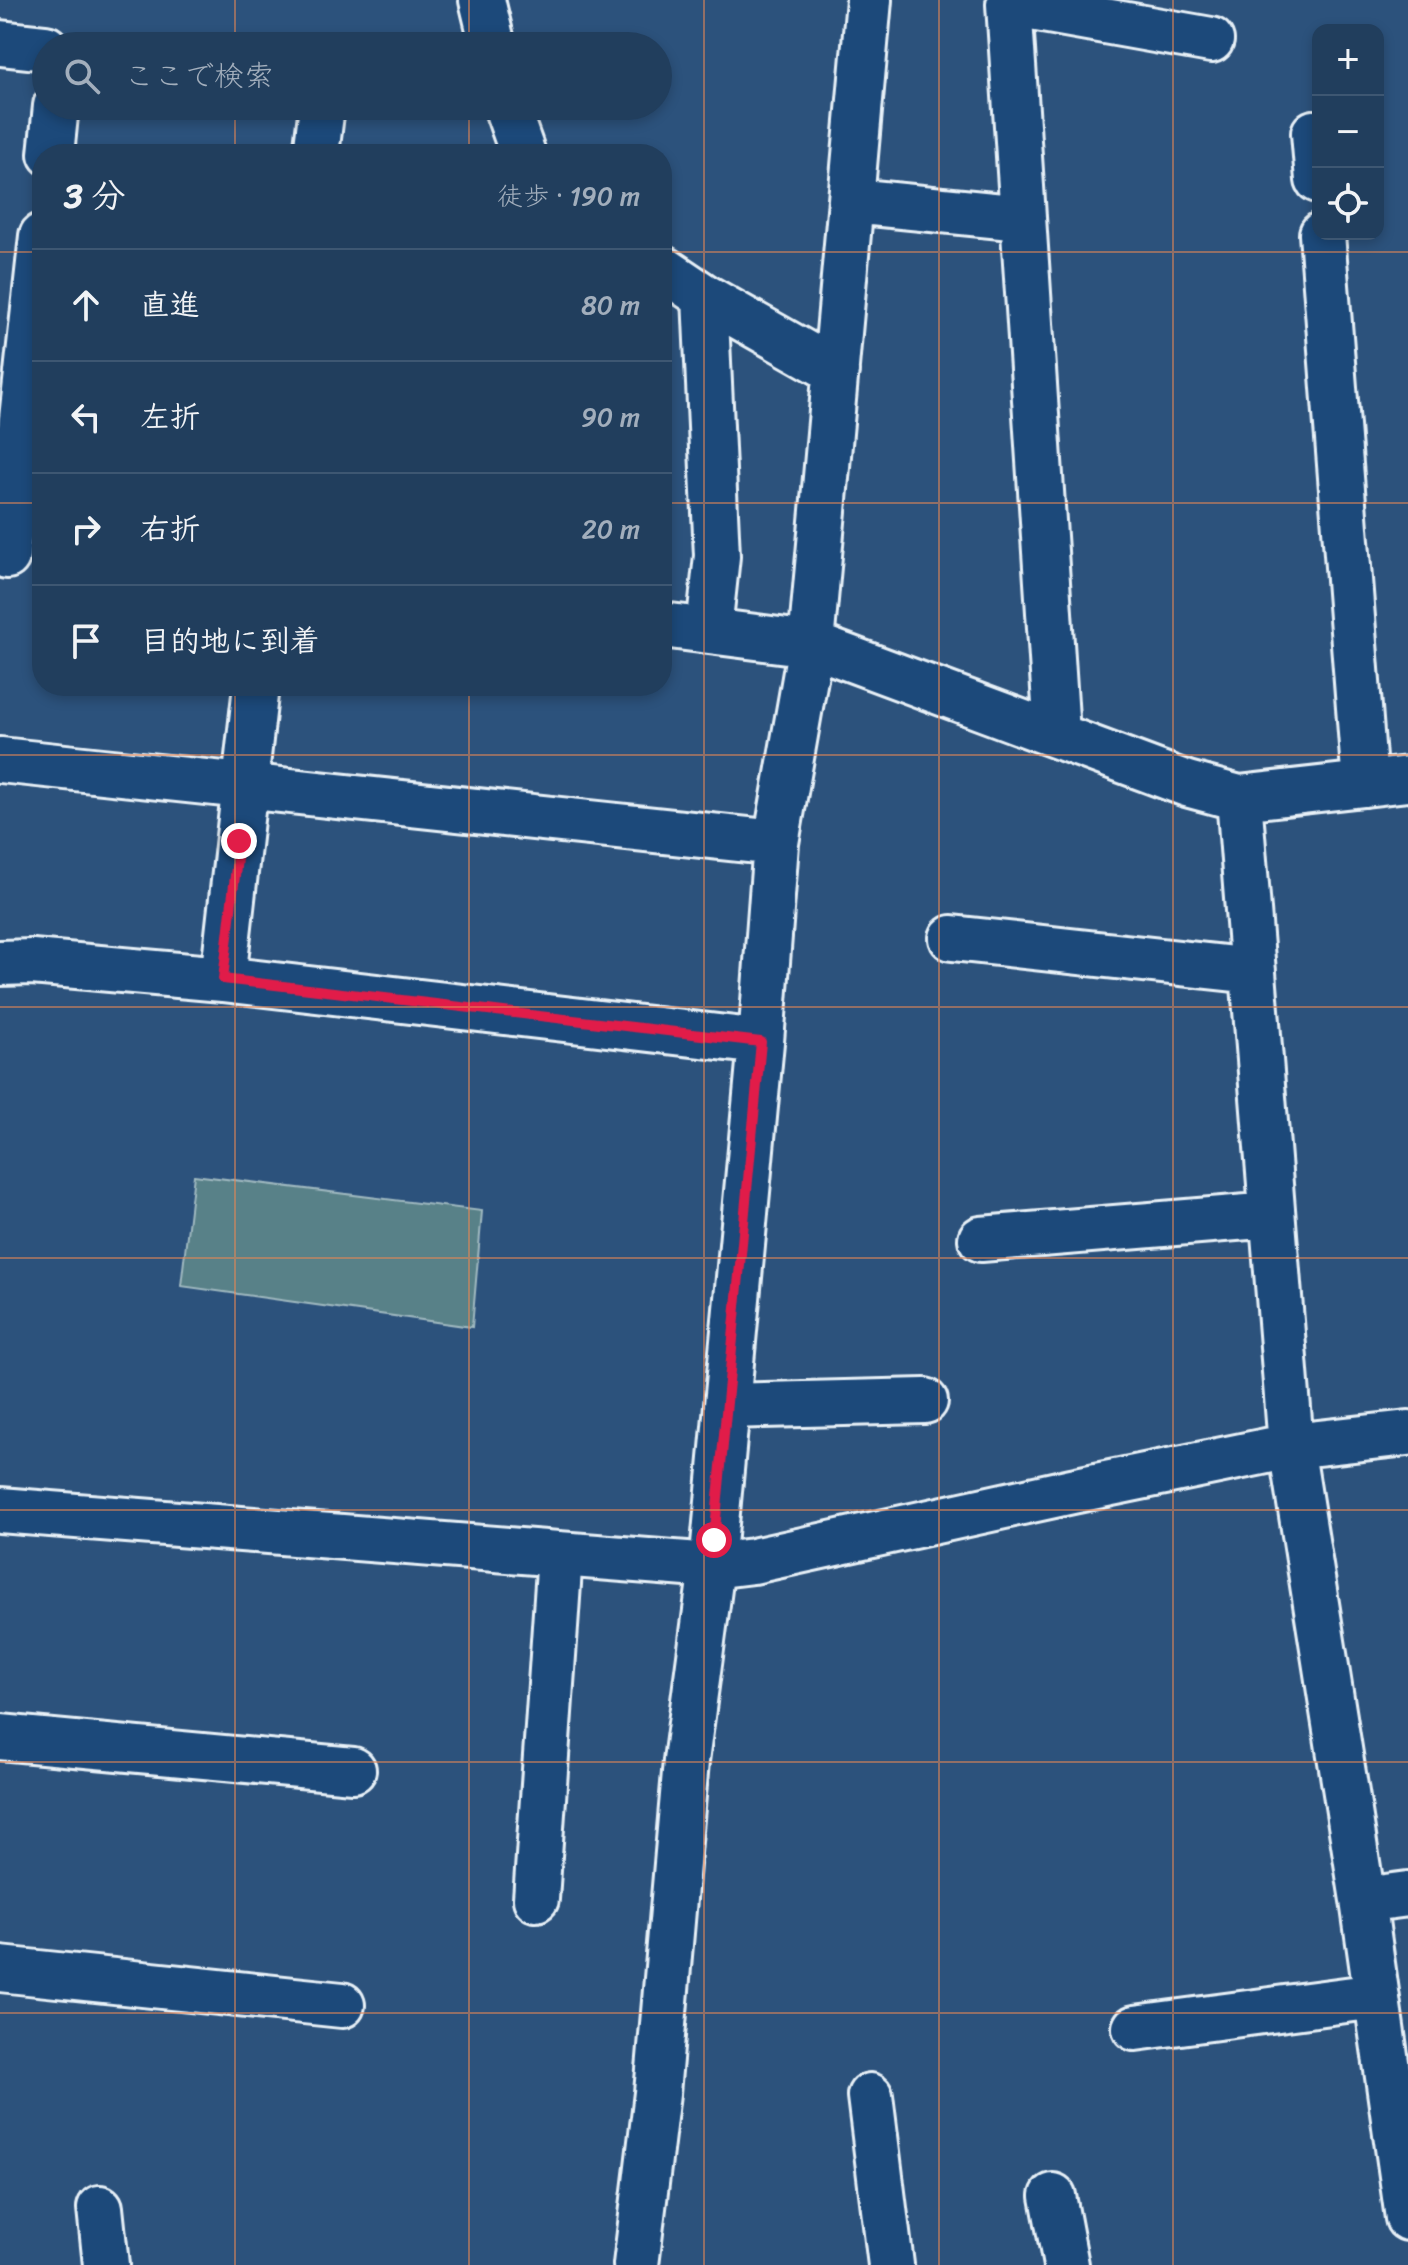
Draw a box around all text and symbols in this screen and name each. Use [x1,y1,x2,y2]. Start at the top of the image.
map controls [1312,24,1384,240]
button: + [1312,24,1384,96]
search box [32,32,672,120]
text: ここで検索 [124,49,274,103]
icon: search [60,54,104,98]
button: − [1312,96,1384,168]
text: 3 分 [64,166,126,226]
button: locate [1312,168,1384,240]
text: 徒歩 · 190 m [497,173,640,219]
text: 直進 [140,278,200,332]
text: 80 m [581,282,640,328]
icon: ahead [64,283,108,327]
text: 左折 [140,390,200,444]
text: 90 m [581,394,640,440]
icon: left [64,395,108,439]
text: 右折 [140,502,200,556]
text: 20 m [582,506,640,552]
icon: right [64,507,108,551]
text: 目的地に到着 [140,614,320,668]
icon: arrive [64,619,108,663]
route end [221,823,257,859]
route start [696,1522,732,1558]

